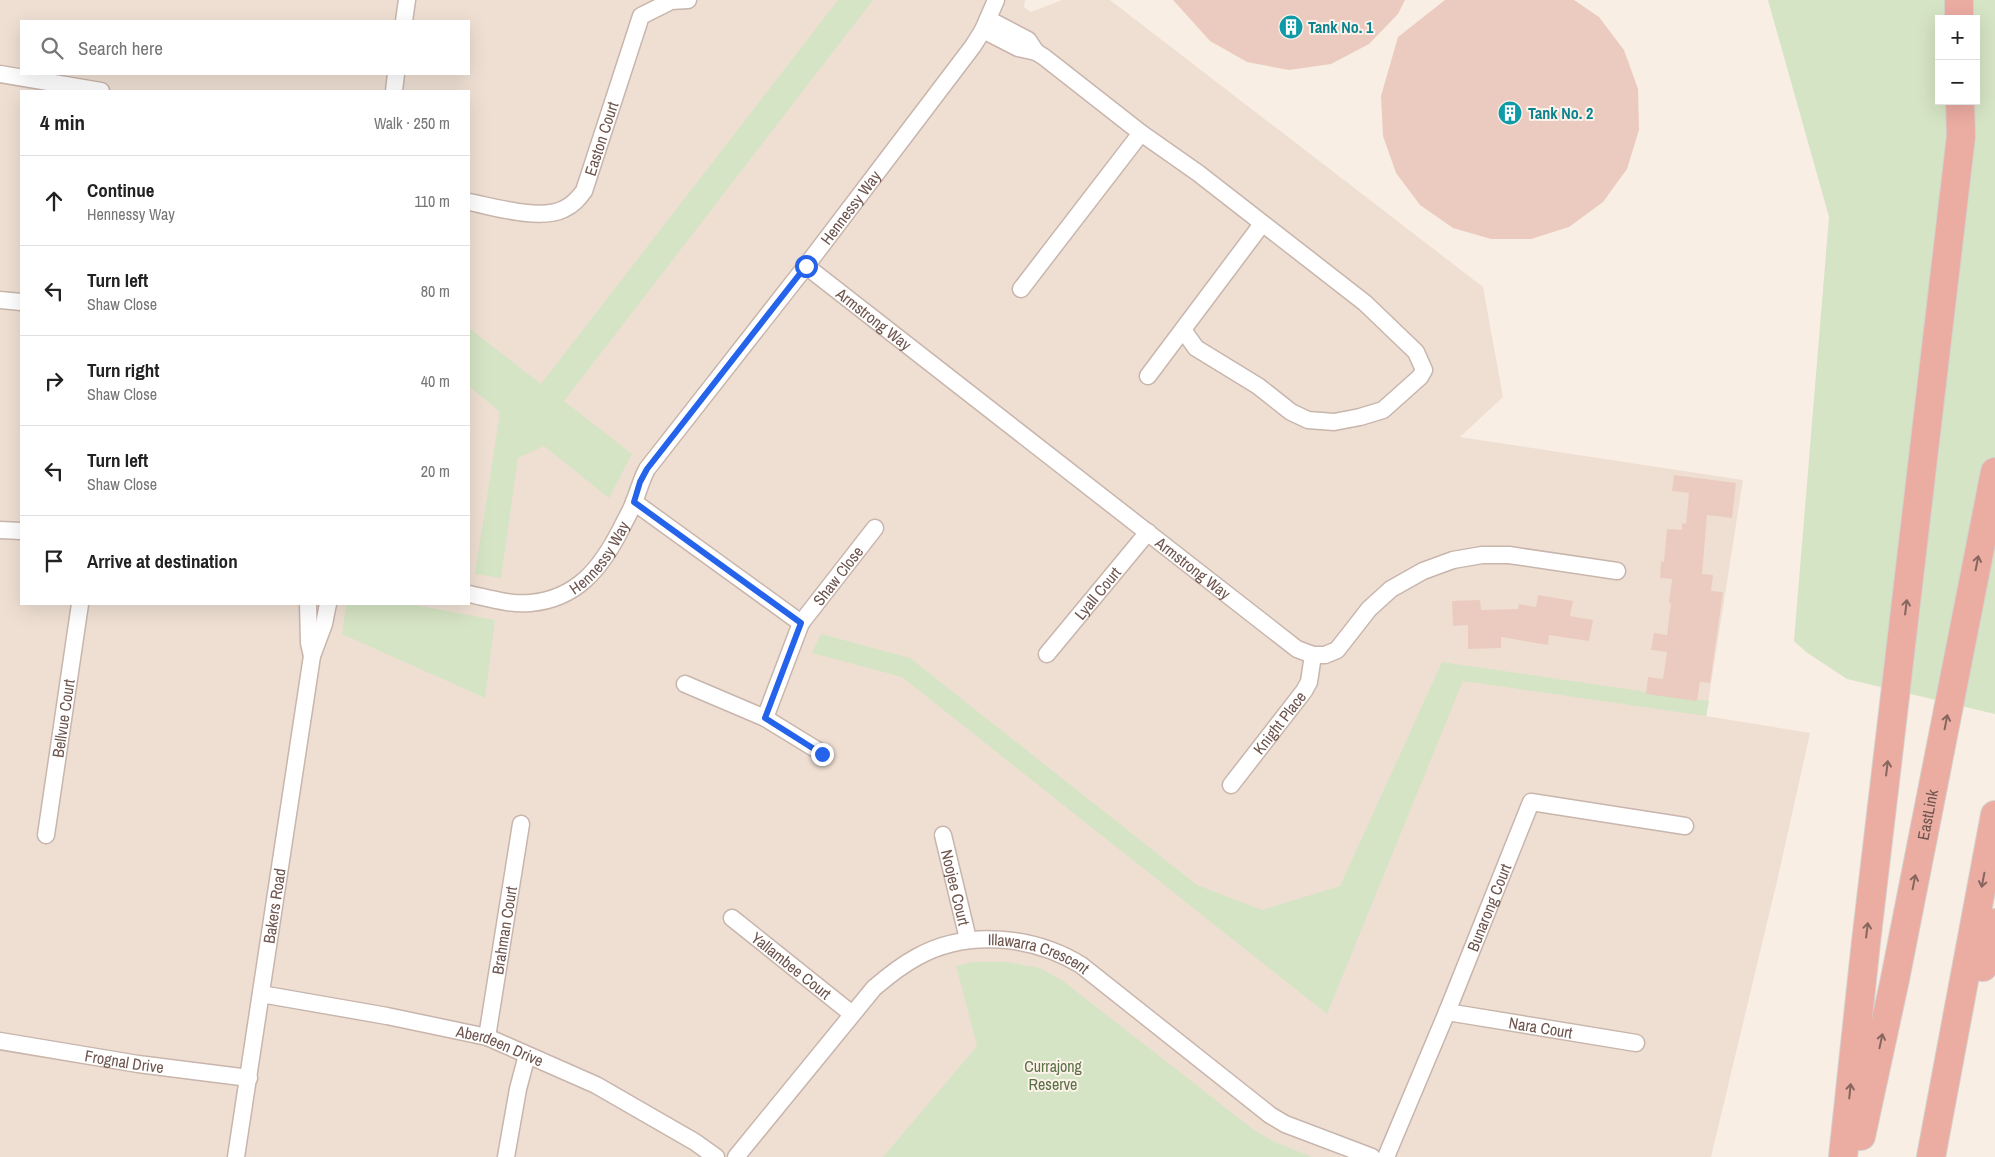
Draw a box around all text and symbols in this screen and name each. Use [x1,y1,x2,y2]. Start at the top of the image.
building icon: Tank No. 1 [1278,14,1304,40]
map controls [1935,15,1980,105]
button: + [1935,15,1980,60]
place label: Tank No. 1 [1308,16,1374,38]
search box [20,20,470,75]
icon: search [38,34,66,62]
text: Search here [78,35,163,61]
button: − [1935,60,1980,105]
street label: Easton Court [579,98,623,178]
building icon: Tank No. 2 [1497,100,1523,126]
place label: Tank No. 2 [1528,102,1593,124]
text: 4 min [40,108,85,137]
text: Walk · 250 m [374,112,450,134]
street label: Hennessy Way [815,166,886,249]
text: Continue [87,177,155,203]
icon: ahead [40,187,68,215]
text: 110 m [414,190,450,212]
text: Hennessy Way [87,203,175,225]
route start [795,255,818,278]
text: Turn left [87,267,148,293]
icon: left [40,277,68,305]
text: 80 m [421,280,450,302]
street label: Armstrong Way [831,282,916,356]
text: Shaw Close [87,293,157,315]
text: Turn right [87,357,159,383]
icon: right [40,367,68,395]
text: 40 m [421,370,450,392]
text: Shaw Close [87,383,157,405]
text: Turn left [87,447,148,473]
icon: left [40,457,68,485]
text: 20 m [421,460,450,482]
text: Shaw Close [87,473,157,495]
street label: Hennessy Way [565,517,634,599]
street label: Armstrong Way [1150,531,1236,605]
street label: Shaw Close [808,541,868,610]
icon: arrive [40,547,68,575]
text: Arrive at destination [87,548,238,574]
one-way arrow [1973,555,1982,571]
street label: Lyall Court [1069,562,1126,624]
one-way arrow [1901,599,1911,615]
street label: Bellvue Court [47,677,80,759]
street label: Knight Place [1248,686,1311,759]
one-way arrow [1941,715,1951,731]
route end [811,743,834,766]
one-way arrow [1882,760,1892,776]
street label: EastLink [1912,787,1943,842]
street label: Noojee Court [936,847,975,928]
street label: Bunarong Court [1461,860,1516,954]
street label: Bakers Road [258,867,291,945]
one-way arrow [1977,872,1987,888]
one-way arrow [1910,874,1919,890]
street label: Brahman Court [486,884,522,976]
one-way arrow [1862,922,1872,938]
street label: Yallambee Court [747,927,836,1005]
street label: Illawarra Crescent [988,928,1094,979]
street label: Nara Court [1507,1011,1575,1043]
street label: Aberdeen Drive [453,1020,547,1072]
one-way arrow [1877,1033,1886,1049]
street label: Frognal Drive [83,1044,165,1078]
park label: Currajong Reserve [1024,1055,1082,1095]
one-way arrow [1845,1083,1855,1099]

